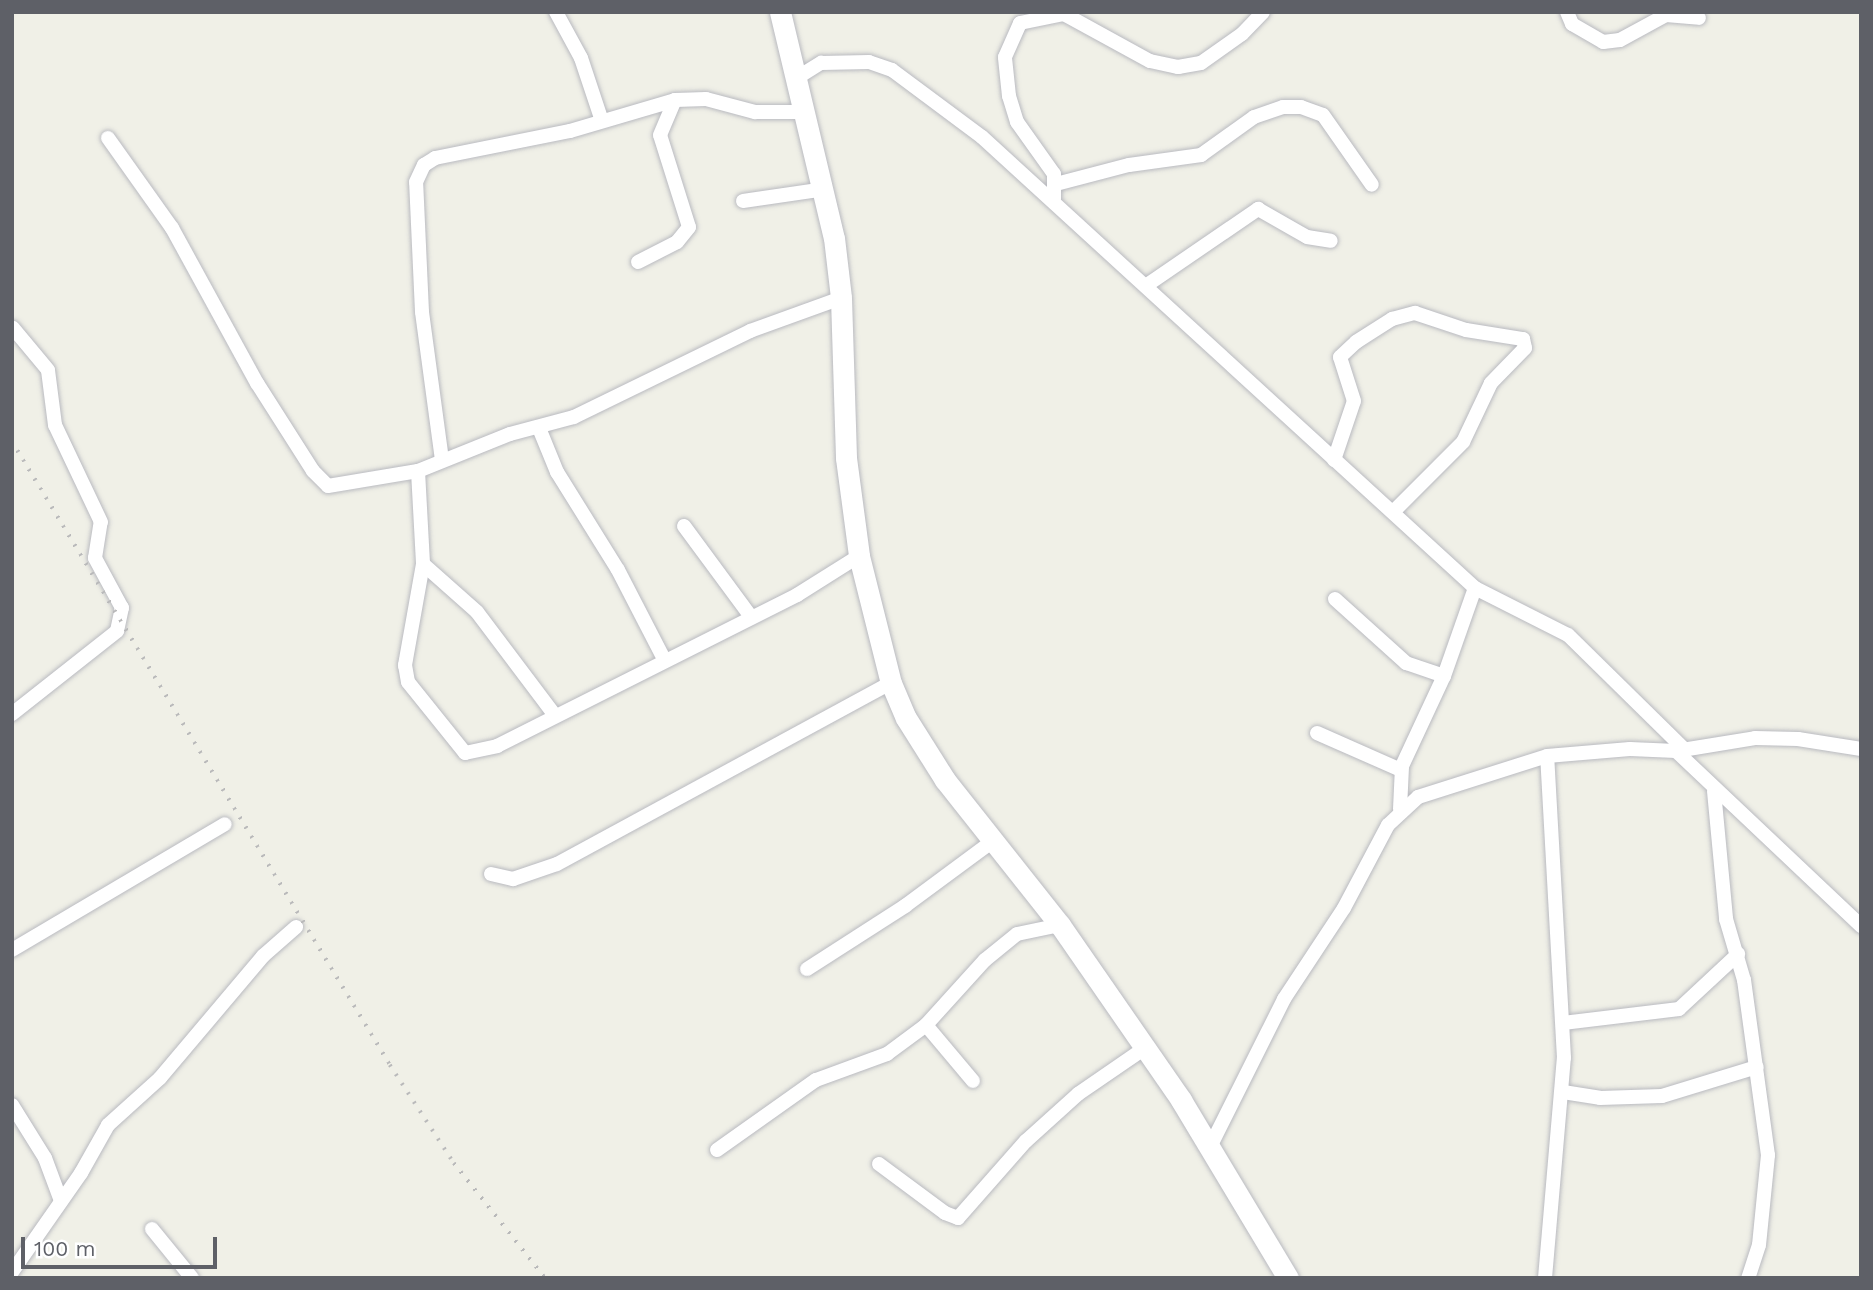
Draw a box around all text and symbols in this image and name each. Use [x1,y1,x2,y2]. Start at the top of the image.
scale bar [24,1224,220,1268]
text: 100 m [34,1236,96,1261]

